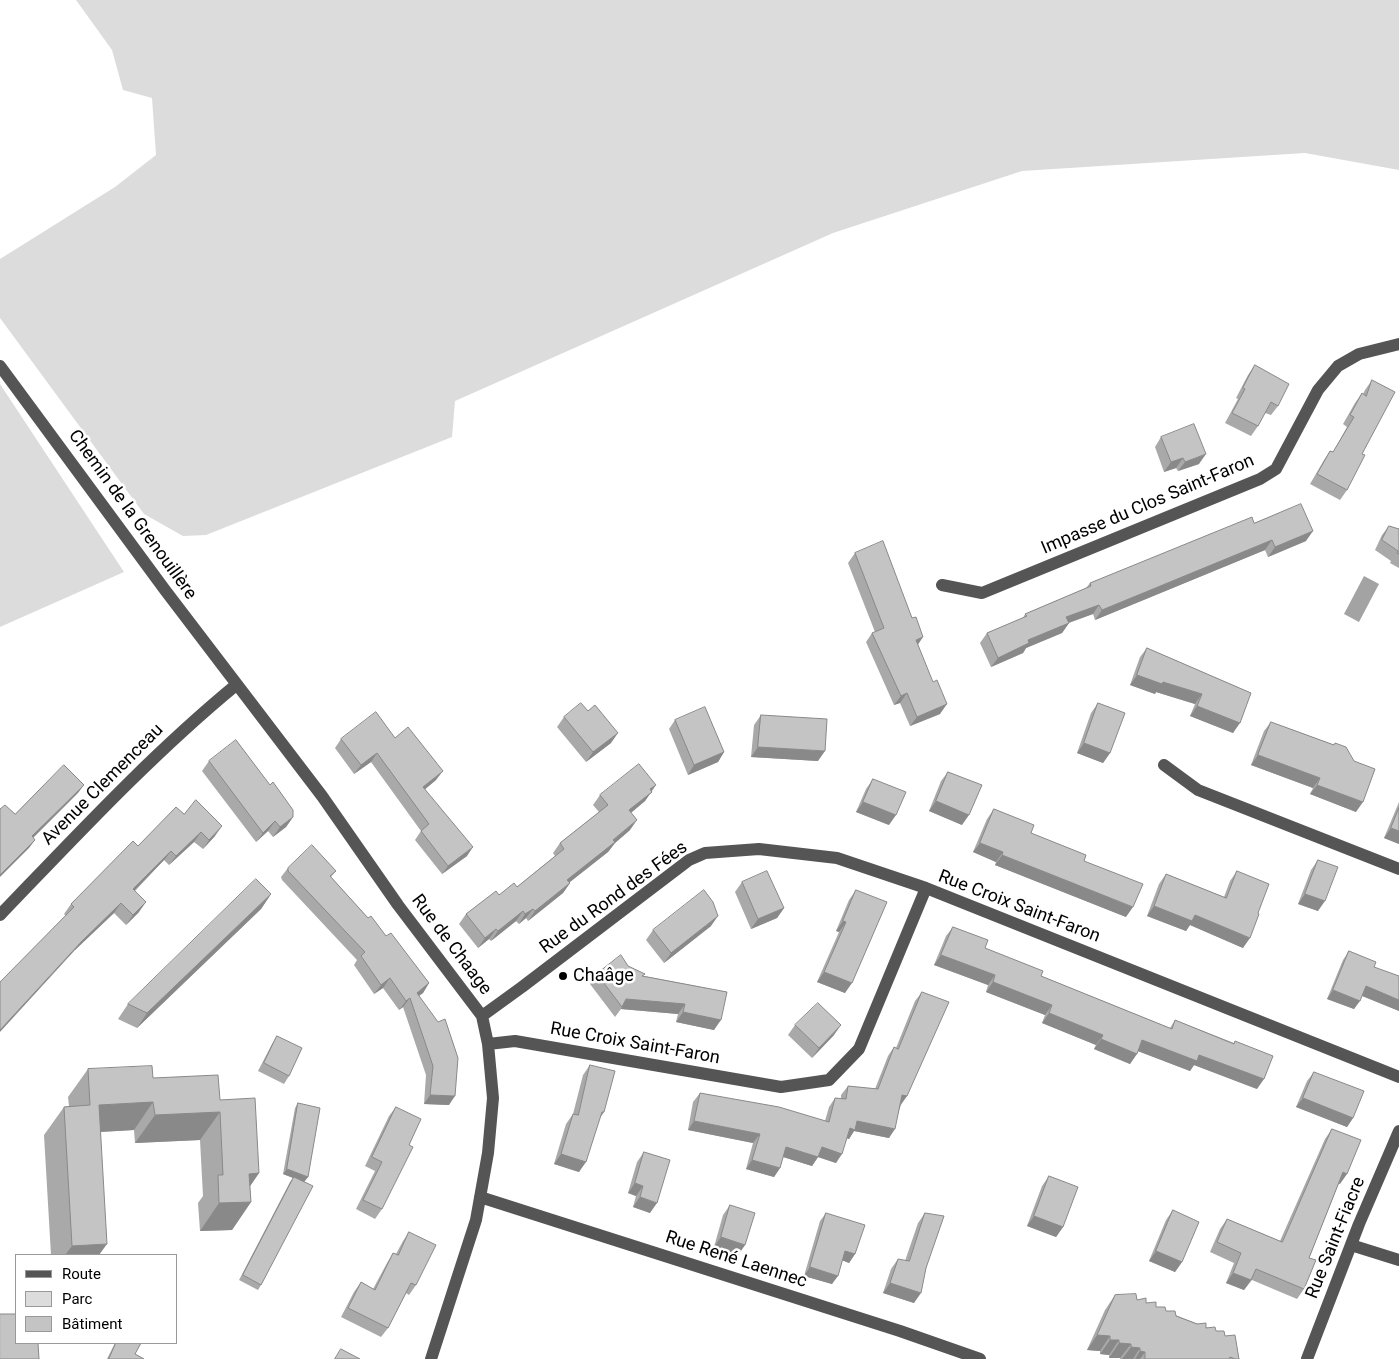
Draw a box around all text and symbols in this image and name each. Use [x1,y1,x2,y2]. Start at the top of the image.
street label: Chemin de la Grenouillère [63,426,201,604]
street label: Impasse du Clos Saint-Faron [1038,450,1258,560]
street label: Avenue Clemenceau [38,720,168,850]
street label: Rue du Rond des Fées [536,837,692,959]
street label: Rue Croix Saint-Faron [935,866,1103,948]
street label: Rue de Chaage [406,891,496,999]
place label: Chaâge [573,965,634,987]
marker: Chaâge [557,970,569,982]
street label: Rue Croix Saint-Faron [548,1018,722,1070]
street label: Rue Saint-Fiacre [1302,1174,1370,1302]
street label: Rue René Laennec [663,1227,809,1293]
legend [15,1254,178,1344]
text: Route [62,1265,101,1283]
text: Parc [62,1290,92,1308]
text: Bâtiment [62,1315,122,1333]

